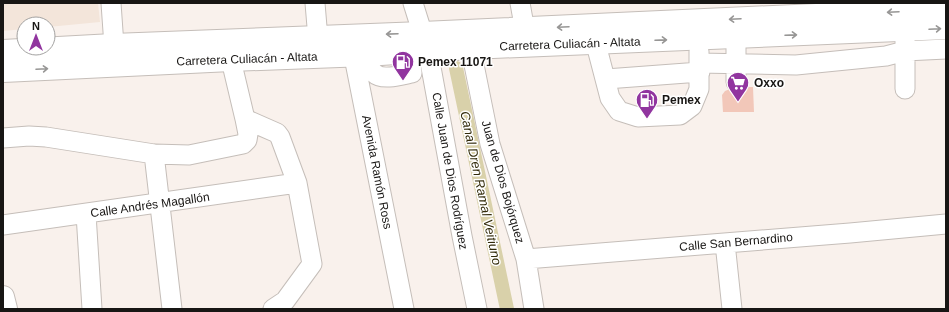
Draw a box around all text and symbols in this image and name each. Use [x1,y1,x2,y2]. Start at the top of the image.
one-way arrow [887,8,900,15]
one-way arrow [729,15,742,23]
north arrow [16,16,56,56]
text: N [32,20,40,32]
one-way arrow [557,23,570,31]
one-way arrow [928,25,941,33]
one-way arrow [386,31,399,38]
one-way arrow [784,31,797,39]
street label: Carretera Culiacán - Altata [499,35,641,53]
one-way arrow [654,36,667,44]
fuel station icon: Pemex 11071 [390,49,416,82]
street label: Carretera Culiacán - Altata [176,50,318,68]
place label: Pemex 11071 [418,55,493,69]
one-way arrow [35,66,48,73]
supermarket icon: Oxxo [725,70,751,103]
place label: Oxxo [754,76,784,90]
fuel station icon: Pemex [634,87,660,120]
street label: Calle Juan de Dios Rodríguez [429,91,471,251]
place label: Pemex [662,93,701,107]
water label: Canal Dren Ramal Veitiuno [457,110,505,266]
street label: Avenida Ramón Ross [359,114,395,230]
street label: Juan de Dios Bojórquez [479,119,527,245]
street label: Calle Andrés Magallón [90,190,210,220]
street label: Calle San Bernardino [679,230,794,254]

